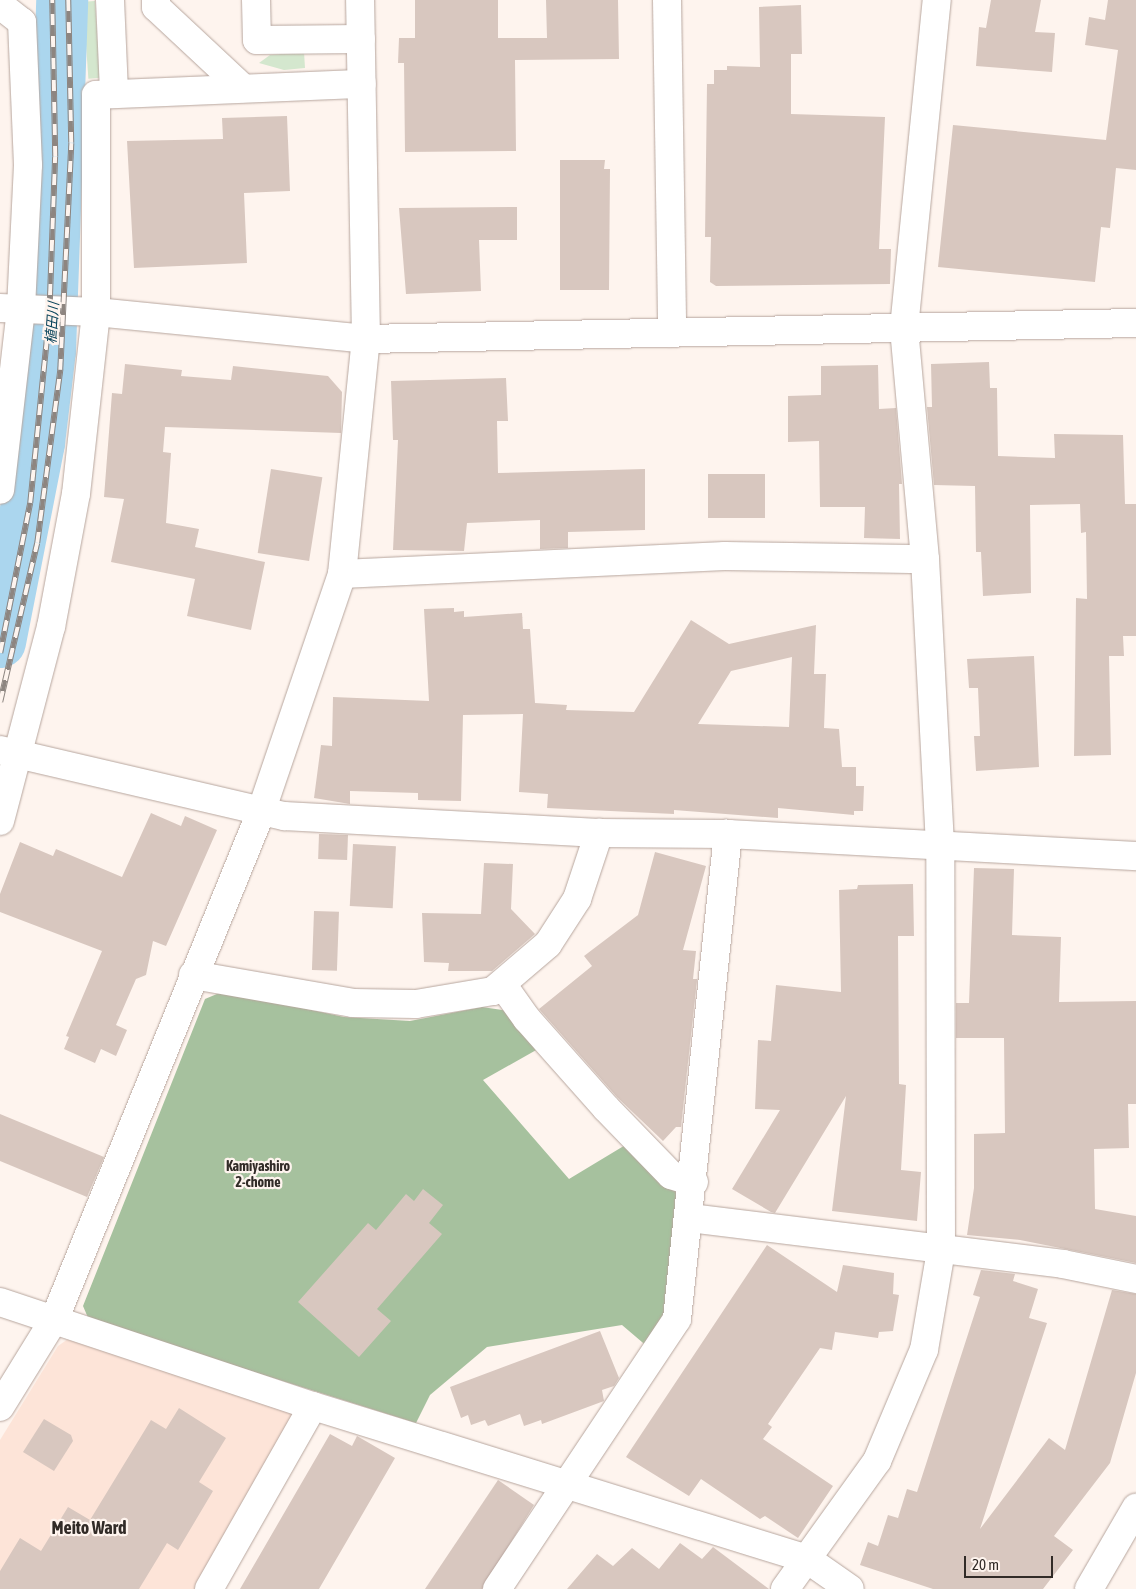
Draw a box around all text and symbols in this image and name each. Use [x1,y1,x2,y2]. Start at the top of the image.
water label: 植田川 [42,301,62,345]
district label: Kamiyashiro 2-chome [226,1158,290,1190]
district label: Meito Ward [51,1517,127,1539]
scale bar [966,1546,1055,1578]
text: 20 m [972,1556,999,1573]

